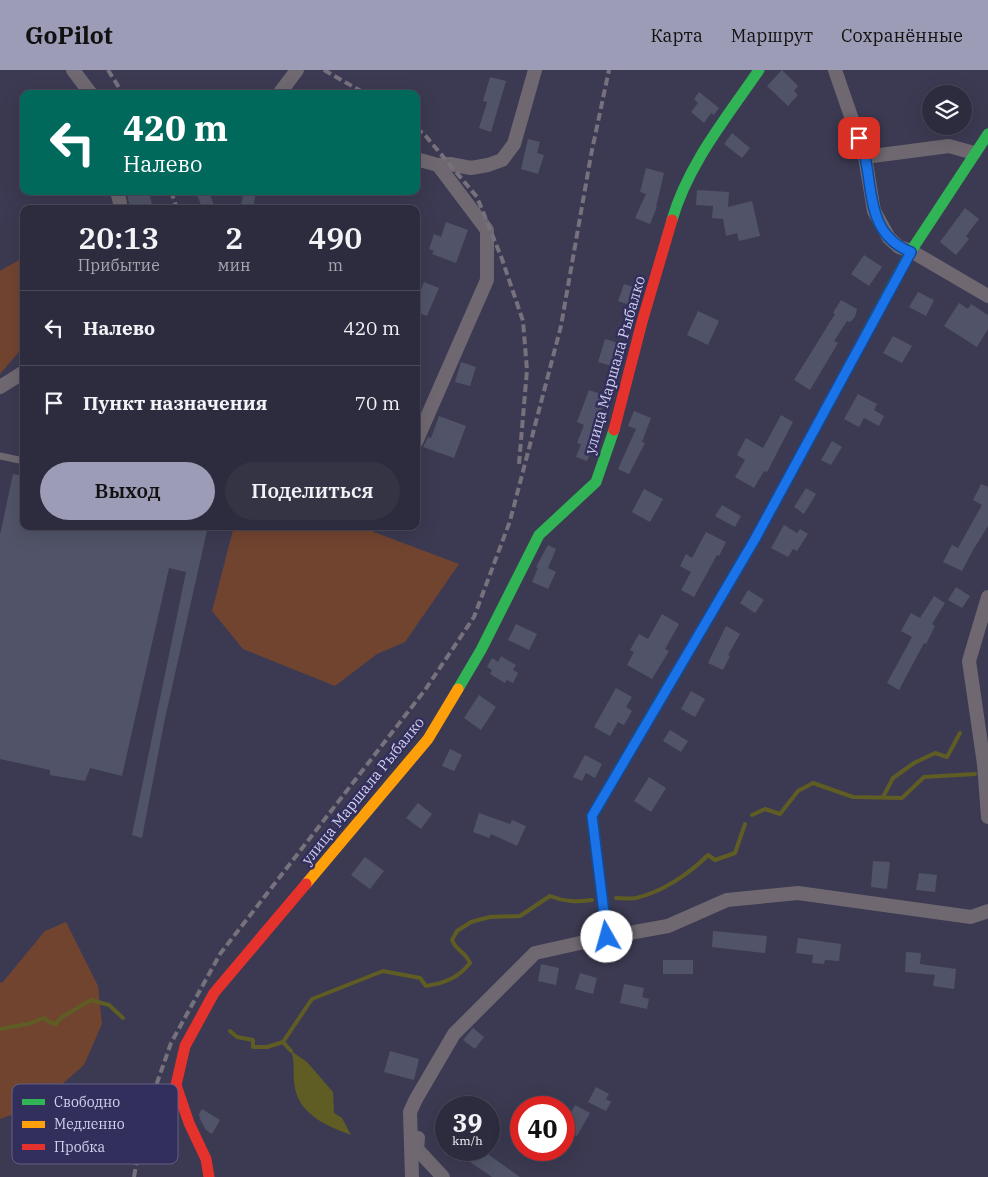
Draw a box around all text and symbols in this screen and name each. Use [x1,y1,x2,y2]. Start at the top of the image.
text: GoPilot [25,19,113,51]
text: Карта [650,24,703,47]
text: Маршрут [731,24,813,47]
text: Сохранённые [841,24,963,47]
map controls [922,85,972,135]
button: layers [922,85,972,135]
text: 420 m [123,105,228,151]
icon: left [40,110,105,175]
pin [838,117,880,159]
icon: arrive [845,124,873,152]
text: Налево [123,149,202,178]
text: 20:13 [78,218,159,257]
text: 2 [225,218,243,257]
text: 490 [308,218,362,257]
text: Прибытие [78,255,160,275]
text: мин [217,255,251,275]
text: m [328,255,343,275]
street label: улица Маршала Рыбалко [580,273,649,456]
icon: left [40,314,68,342]
text: Налево [83,316,155,340]
text: 420 m [343,316,400,340]
icon: arrive [40,389,68,417]
text: Пункт назначения [83,391,267,415]
text: 70 m [355,391,400,415]
button: Выход [40,462,215,520]
button: Поделиться [225,462,400,520]
street label: улица Маршала Рыбалко [297,713,428,868]
position arrow [580,910,632,962]
legend [12,1084,178,1164]
text: Свободно [54,1093,120,1111]
speed limit sign: 40 [510,1096,575,1161]
text: 39 [452,1106,483,1139]
text: Медленно [54,1115,125,1133]
text: km/h [452,1133,483,1148]
text: Пробка [54,1138,105,1156]

